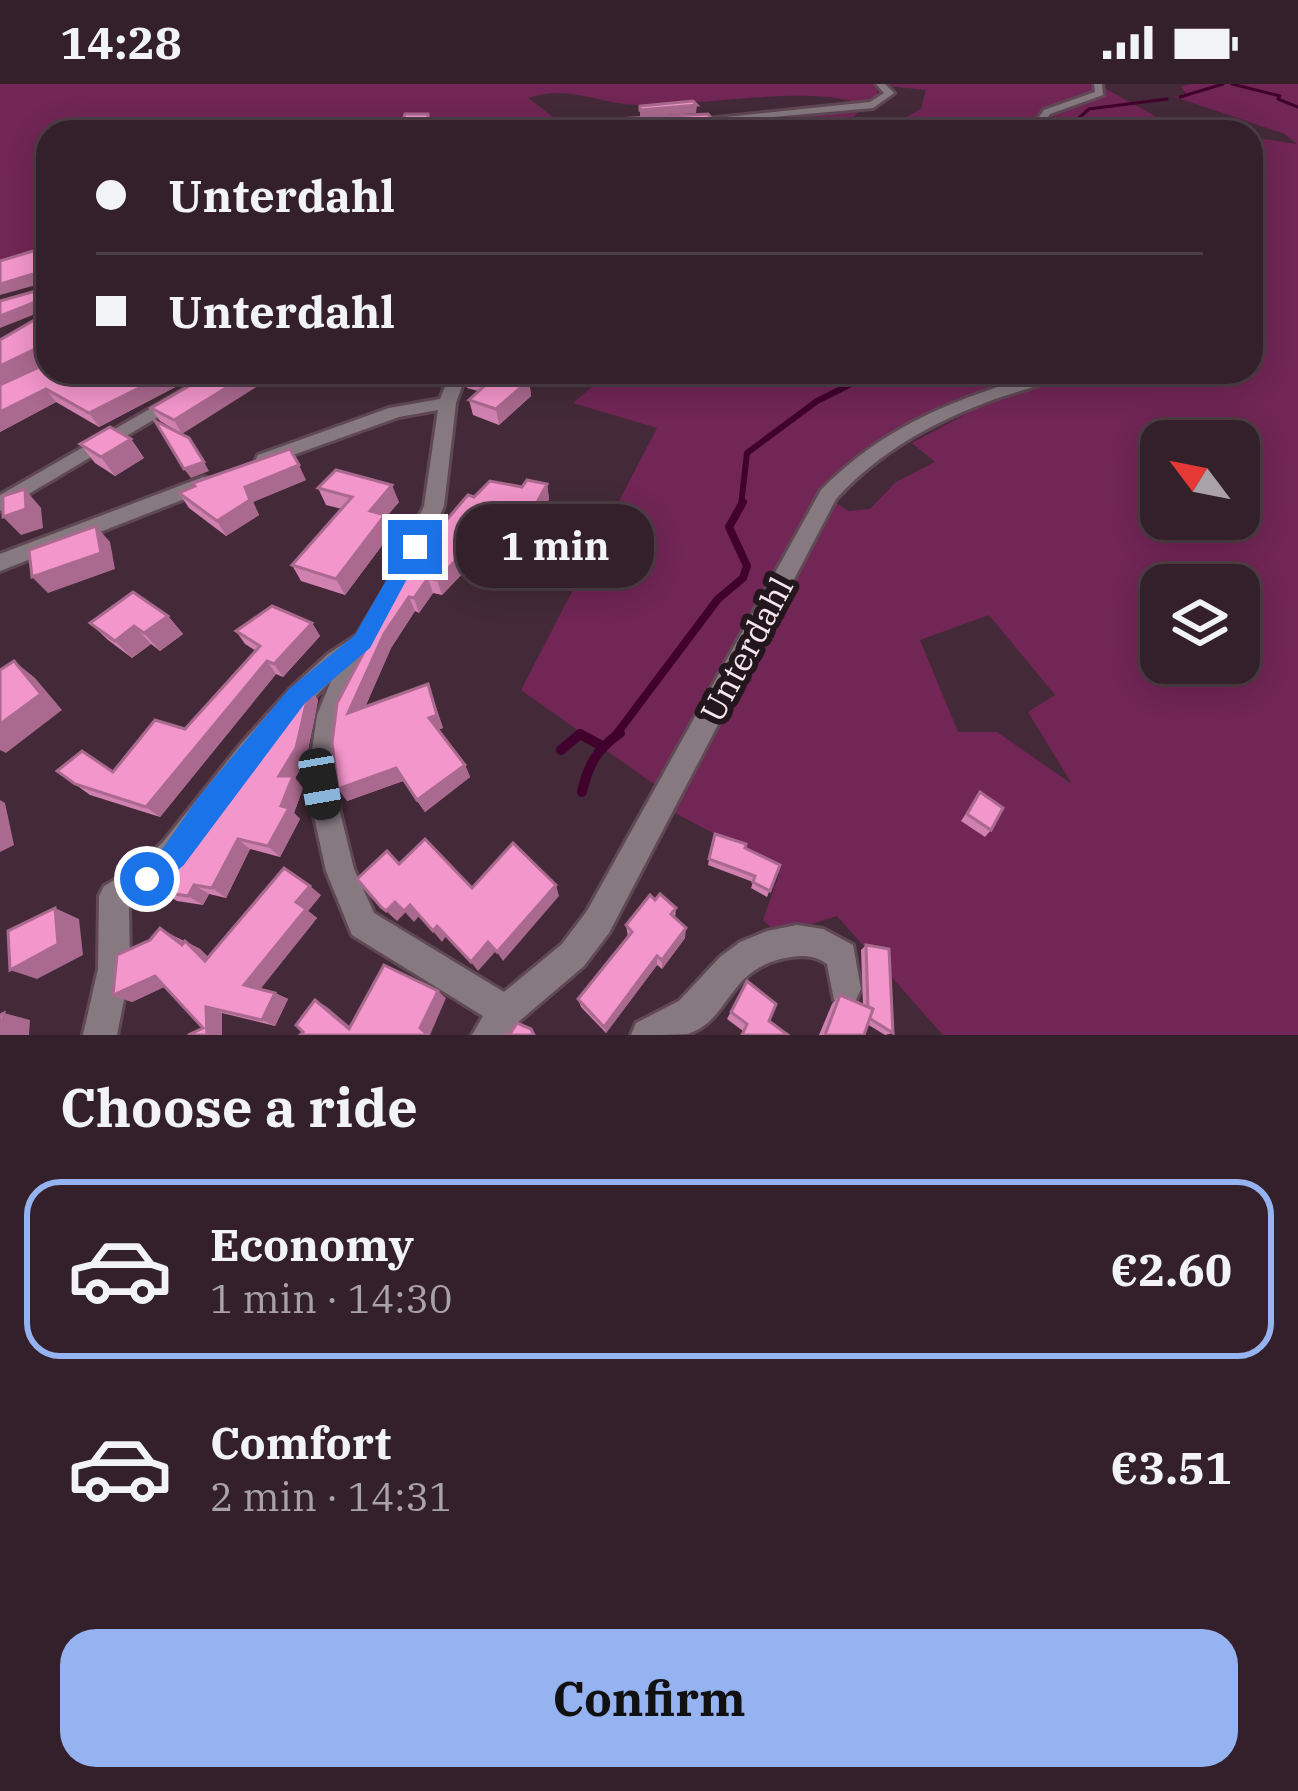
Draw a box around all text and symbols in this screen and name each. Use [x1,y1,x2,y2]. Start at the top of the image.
text: 14:28 [60,13,182,71]
text: Unterdahl [168,166,395,224]
text: Unterdahl [168,282,395,340]
north arrow [1140,420,1260,540]
map controls [1140,420,1260,684]
callout: 1 min [457,505,655,589]
route end [388,520,442,574]
text: 1 min [500,520,610,571]
button: layers [1140,564,1260,684]
street label: Unterdahl [690,569,802,729]
car [296,745,344,823]
route start [120,852,174,906]
text: Choose a ride [60,1072,418,1142]
icon: car [66,1215,174,1323]
text: Economy [210,1215,414,1273]
text: €2.60 [1110,1240,1232,1298]
text: 1 min · 14:30 [210,1273,452,1324]
icon: car [66,1413,174,1521]
text: Comfort [210,1413,391,1471]
text: €3.51 [1110,1438,1232,1496]
text: 2 min · 14:31 [210,1471,452,1522]
button: Confirm [60,1629,1238,1767]

